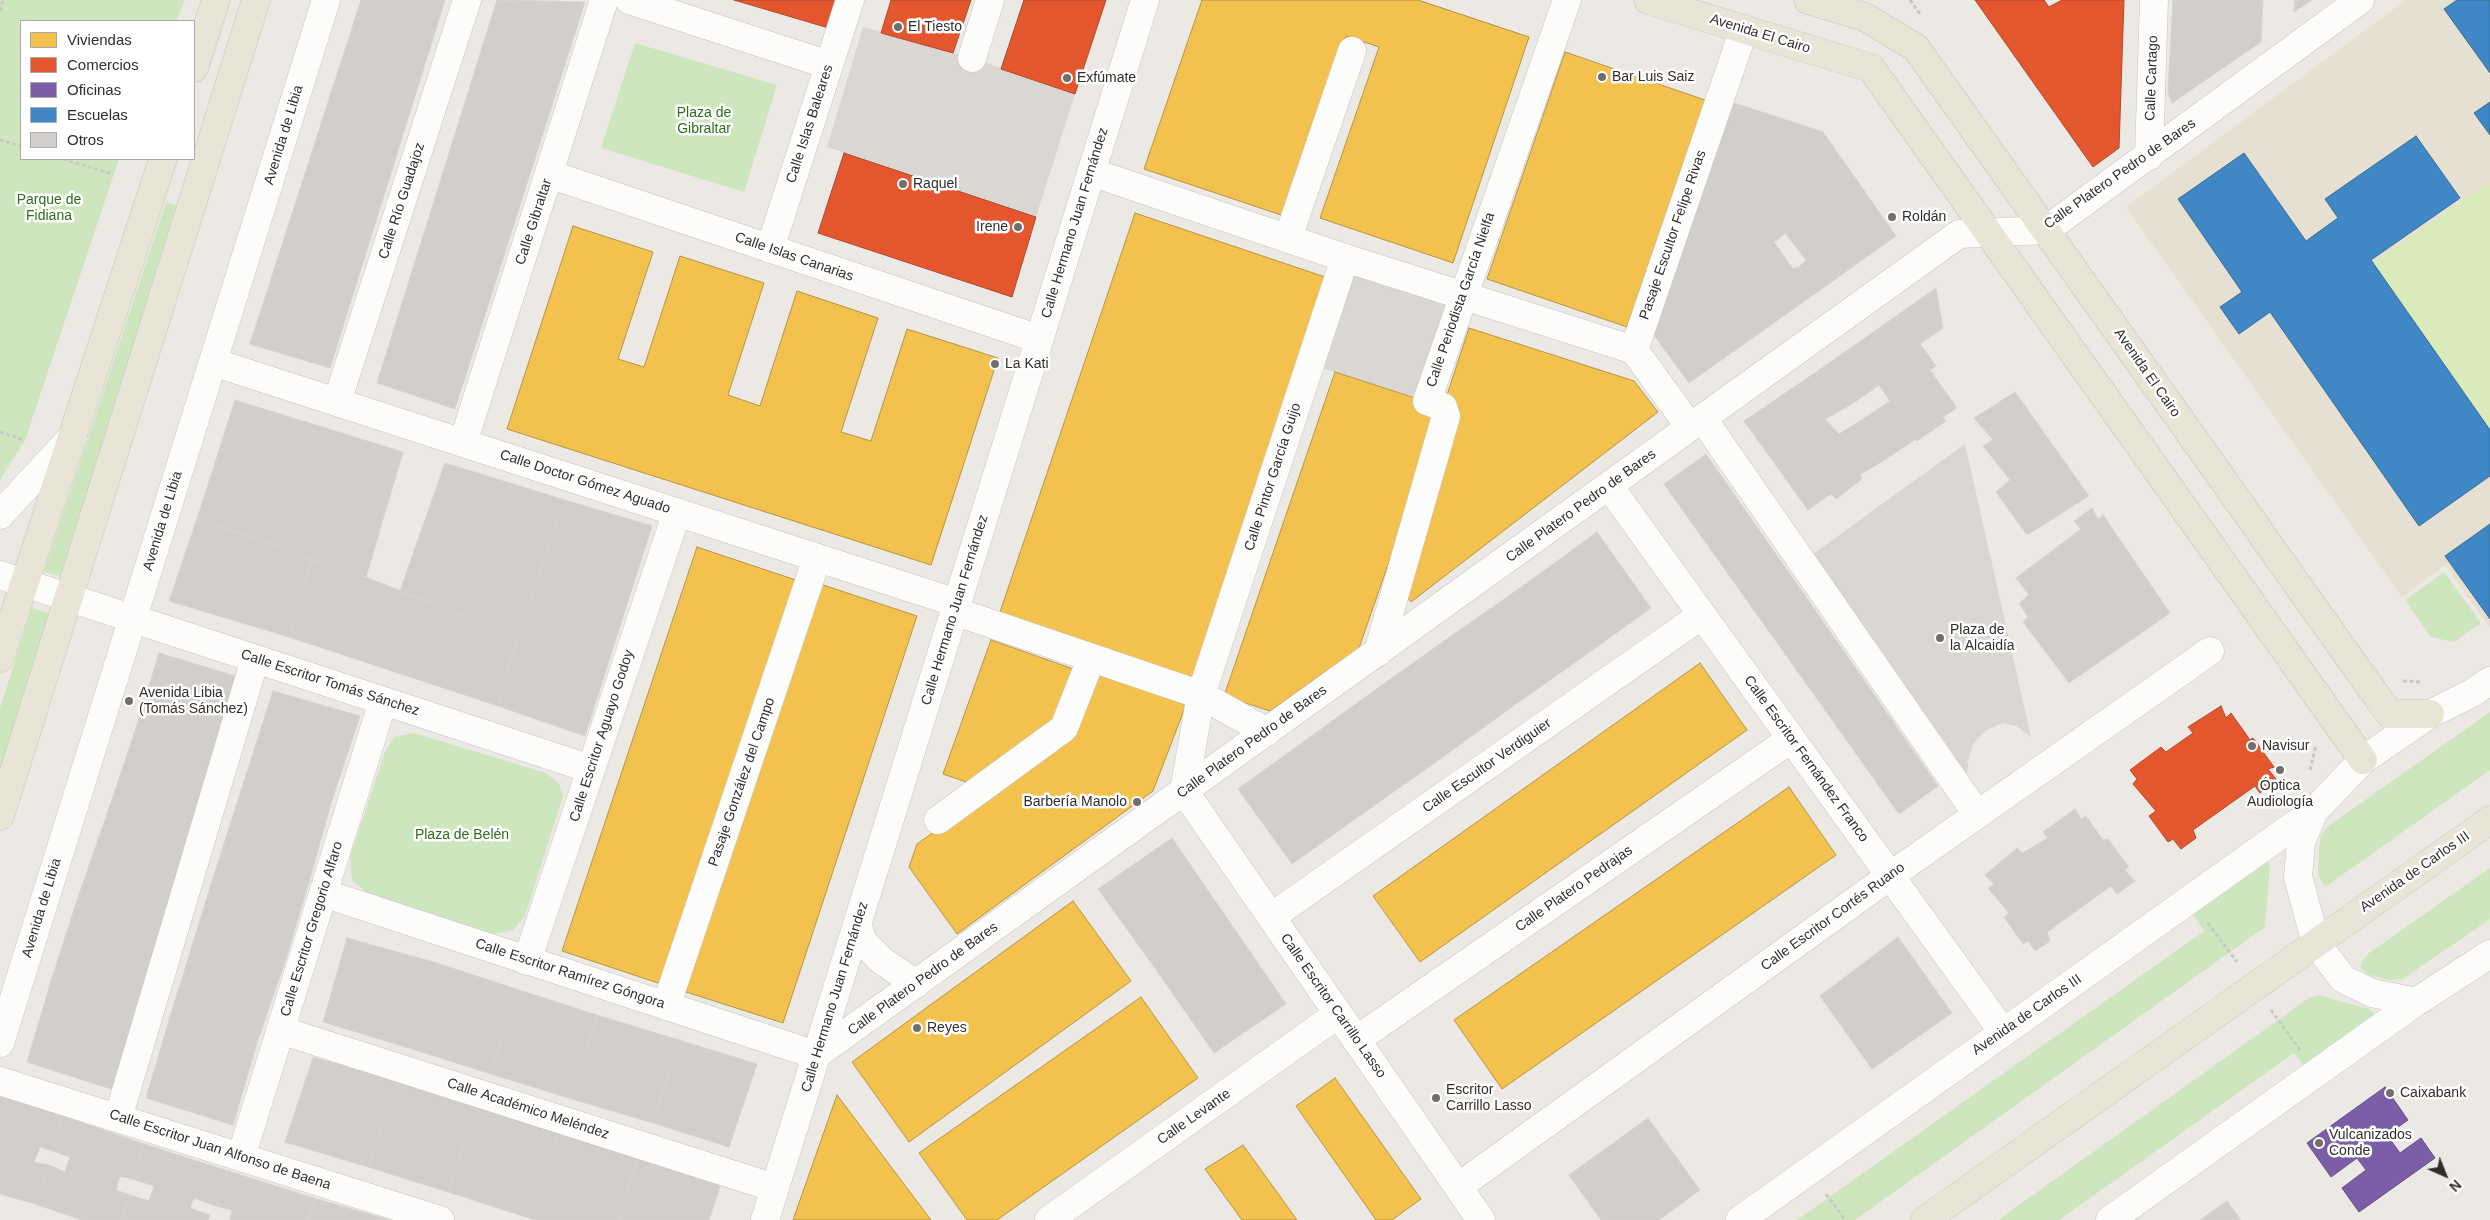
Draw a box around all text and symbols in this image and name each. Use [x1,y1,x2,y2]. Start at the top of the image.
street label: Avenida El Cairo [1708,11,1812,57]
place label: El Tiesto [908,19,962,35]
legend [20,20,195,160]
marker: El Tiesto [892,21,904,33]
text: Viviendas [67,31,132,48]
street label: Calle Cartago [2142,35,2162,121]
text: Comercios [67,56,139,73]
street label: Calle Islas Baleares [783,63,837,185]
place label: Bar Luis Saiz [1612,69,1694,85]
place label: Exfúmate [1077,70,1136,86]
marker: Bar Luis Saiz [1596,71,1608,83]
marker: Exfúmate [1061,72,1073,84]
text: Oficinas [67,81,121,98]
street label: Avenida de Libia [261,83,307,187]
park label: Plaza de Gibraltar [677,105,731,138]
text: Escuelas [67,106,128,123]
street label: Calle Platero Pedro de Bares [2041,115,2199,233]
street label: Calle Hermano Juan Fernández [1038,126,1112,320]
text: Otros [67,131,104,148]
street label: Calle Río Guadajoz [375,141,429,261]
street label: Pasaje Escultor Felipe Rivas [1636,148,1710,322]
place label: Raquel [913,176,957,192]
street label: Calle Gibraltar [512,177,556,267]
marker: Raquel [897,178,909,190]
park label: Parque de Fidiana [17,192,81,224]
place label: Roldán [1902,209,1946,225]
street label: Calle Periodista García Nielfa [1423,210,1499,390]
marker: Roldán [1886,211,1898,223]
place label: Irene [976,219,1008,235]
marker: Irene [1012,221,1024,233]
street label: Calle Islas Canarias [732,229,856,285]
street label: Avenida El Cairo [2110,326,2184,420]
place label: La Kati [1005,356,1049,372]
marker: La Kati [989,358,1001,370]
street label: Calle Pintor García Guijo [1241,401,1305,553]
street label: Calle Doctor Gómez Aguado [498,446,672,518]
street label: Calle Platero Pedro de Bares [1503,446,1659,566]
street label: Avenida de Libia [140,469,186,573]
street label: Calle Hermano Juan Fernández [918,513,992,707]
place label: Plaza de la Alcaidía [1950,622,2015,654]
marker: Plaza de la Alcaidía [1934,632,1946,644]
street label: Calle Escritor Tomás Sánchez [239,646,421,720]
street label: Calle Escritor Aguayo Godoy [566,648,638,824]
street label: Calle Escritor Fernández Franco [1740,673,1872,845]
street label: Calle Platero Pedro de Bares [1174,682,1330,802]
place label: Avenida Libia (Tomás Sánchez) [139,685,248,718]
marker: Avenida Libia (Tomás Sánchez) [123,695,135,707]
street label: Pasaje González del Campo [705,695,779,869]
street label: Calle Escultor Verdiguier [1419,715,1555,817]
place label: Navisur [2262,738,2309,754]
marker: Navisur [2246,740,2258,752]
marker: Óptica Audiología [2274,764,2286,776]
place label: Óptica Audiología [2247,778,2313,810]
place label: Barbería Manolo [1023,794,1127,810]
marker: Barbería Manolo [1131,796,1143,808]
park label: Plaza de Belén [415,827,509,843]
street label: Avenida de Carlos III [2357,828,2473,916]
street label: Calle Escritor Gregorio Alfaro [277,839,347,1019]
street label: Calle Platero Pedrajas [1512,842,1636,936]
street label: Avenida de Libia [19,856,65,960]
street label: Calle Escritor Cortés Ruano [1758,859,1908,975]
street label: Calle Hermano Juan Fernández [798,900,872,1094]
street label: Calle Platero Pedro de Bares [845,919,1001,1039]
street label: Calle Escritor Carrillo Lasso [1277,930,1389,1082]
street label: Calle Escritor Ramírez Góngora [473,935,667,1013]
street label: Avenida de Carlos III [1969,971,2085,1059]
place label: Reyes [927,1020,967,1036]
marker: Reyes [911,1022,923,1034]
street label: Calle Académico Meléndez [445,1075,611,1143]
place label: Escritor Carrillo Lasso [1446,1082,1532,1114]
place label: Caixabank [2400,1085,2466,1101]
street label: Calle Levante [1154,1086,1234,1148]
marker: Caixabank [2384,1087,2396,1099]
marker: Escritor Carrillo Lasso [1430,1092,1442,1104]
street label: Calle Escritor Juan Alfonso de Baena [107,1106,333,1194]
place label: Vulcanizados Conde [2329,1127,2412,1160]
marker: Vulcanizados Conde [2313,1137,2325,1149]
north arrow [2420,1150,2470,1200]
text: N [2446,1177,2465,1195]

